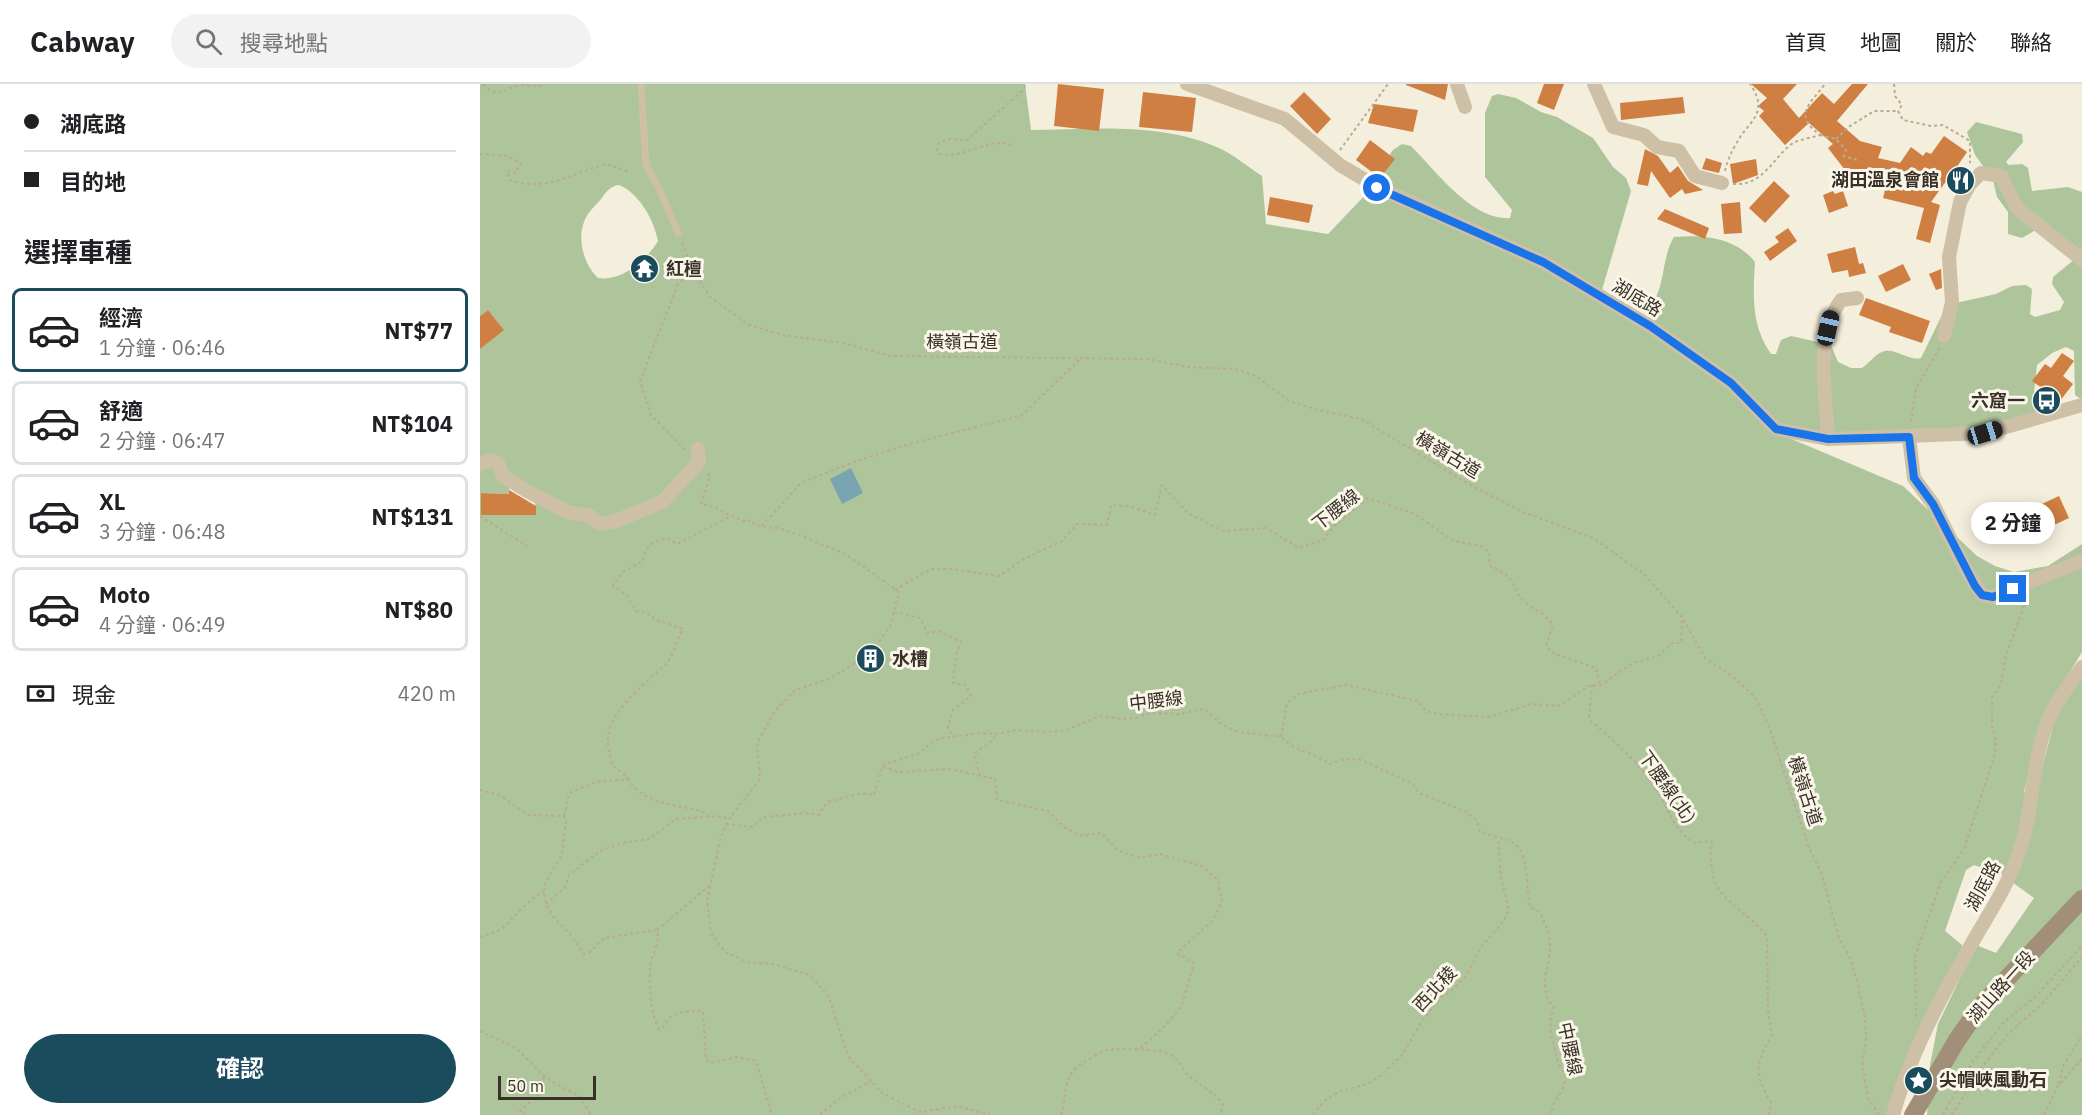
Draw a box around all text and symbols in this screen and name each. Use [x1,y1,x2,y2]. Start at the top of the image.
search box [171,14,591,68]
text: Cabway [30,23,135,60]
icon: search [192,25,225,58]
text: 搜尋地點 [240,28,328,57]
text: 首頁 [1785,28,1827,56]
text: 地圖 [1860,28,1902,56]
text: 關於 [1935,28,1977,56]
text: 聯絡 [2010,28,2052,56]
text: 湖底路 [60,109,126,138]
restaurant icon: 湖田溫泉會館 [1944,164,1976,196]
text: 目的地 [60,167,126,196]
place label: 湖田溫泉會館 [1831,168,1939,191]
route start [1363,174,1390,201]
text: 選擇車種 [24,234,132,269]
temple icon: 紅檀 [629,253,661,285]
place label: 紅檀 [666,257,702,280]
street label: 湖底路 [1608,274,1666,321]
icon: car [27,303,81,357]
text: 經濟 [99,303,143,332]
car [1815,308,1841,348]
text: NT$77 [385,316,453,345]
street label: 橫嶺古道 [926,330,998,353]
text: 1 分鐘 · 06:46 [99,334,226,361]
bus stop icon: 六窟一 [2030,385,2062,417]
place label: 六窟一 [1971,389,2025,412]
icon: car [27,396,81,450]
text: 舒適 [99,396,143,425]
text: NT$104 [371,409,453,438]
car [1965,419,2005,447]
street label: 橫嶺古道 [1411,426,1485,483]
text: 2 分鐘 · 06:47 [99,427,226,454]
street label: 下腰線 [1307,484,1364,535]
text: XL [99,487,125,516]
icon: car [27,489,81,543]
text: NT$131 [371,502,453,531]
callout: 2 分鐘 [1971,502,2055,544]
text: 2 分鐘 [1985,509,2041,536]
text: 3 分鐘 · 06:48 [99,518,226,545]
route end [1999,575,2026,602]
text: Moto [99,580,150,609]
icon: car [27,582,81,636]
text: NT$80 [385,595,453,624]
text: 4 分鐘 · 06:49 [99,611,226,638]
building icon: 水槽 [855,643,887,675]
place label: 水槽 [892,647,928,670]
icon: cash [24,677,57,710]
text: 現金 [72,680,116,709]
text: 420 m [398,680,456,707]
street label: 中腰線 [1128,686,1184,715]
street label: 下腰線(北) [1634,746,1701,828]
street label: 橫嶺古道 [1783,753,1828,829]
street label: 湖底路 [1960,857,2005,915]
street label: 湖山路一段 [1962,946,2039,1028]
street label: 西北稜 [1408,961,1461,1016]
street label: 中腰線 [1554,1020,1587,1078]
button: 確認 [24,1034,456,1103]
place icon: 尖帽峽風動石 [1902,1064,1934,1096]
place label: 尖帽峽風動石 [1939,1068,2047,1091]
scale bar [498,1073,596,1100]
text: 50 m [507,1076,544,1096]

